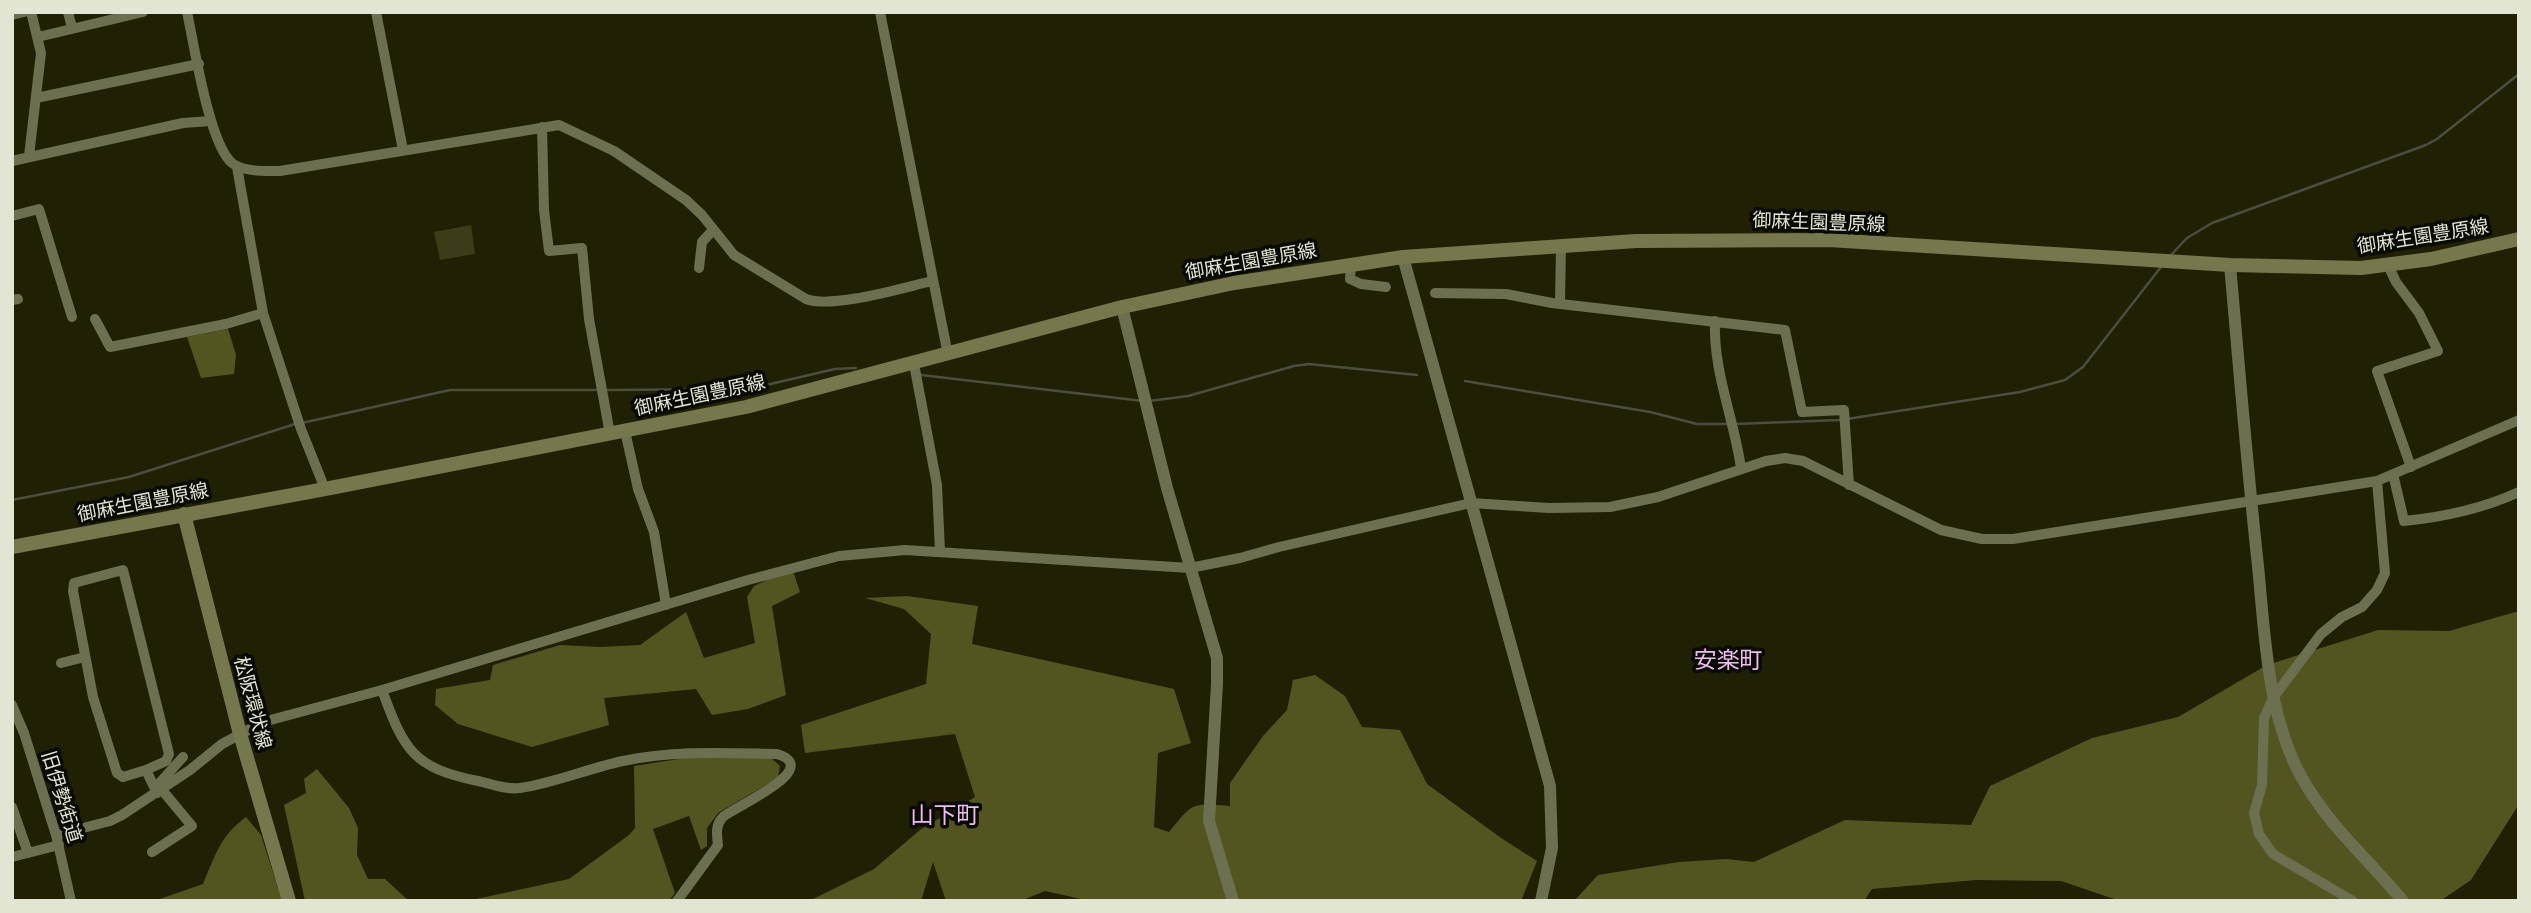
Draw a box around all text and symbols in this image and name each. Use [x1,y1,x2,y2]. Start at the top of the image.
street label: 御麻生園豊原線 [1752,209,1886,237]
street label: 御麻生園豊原線 [2356,215,2490,259]
street label: 御麻生園豊原線 [1184,239,1318,285]
street label: 御麻生園豊原線 [633,371,767,421]
street label: 御麻生園豊原線 [76,479,210,527]
district label: 安楽町 [1694,647,1762,675]
street label: 松阪環状線 [229,654,275,752]
street label: 旧伊勢街道 [36,748,86,846]
district label: 山下町 [911,802,979,830]

